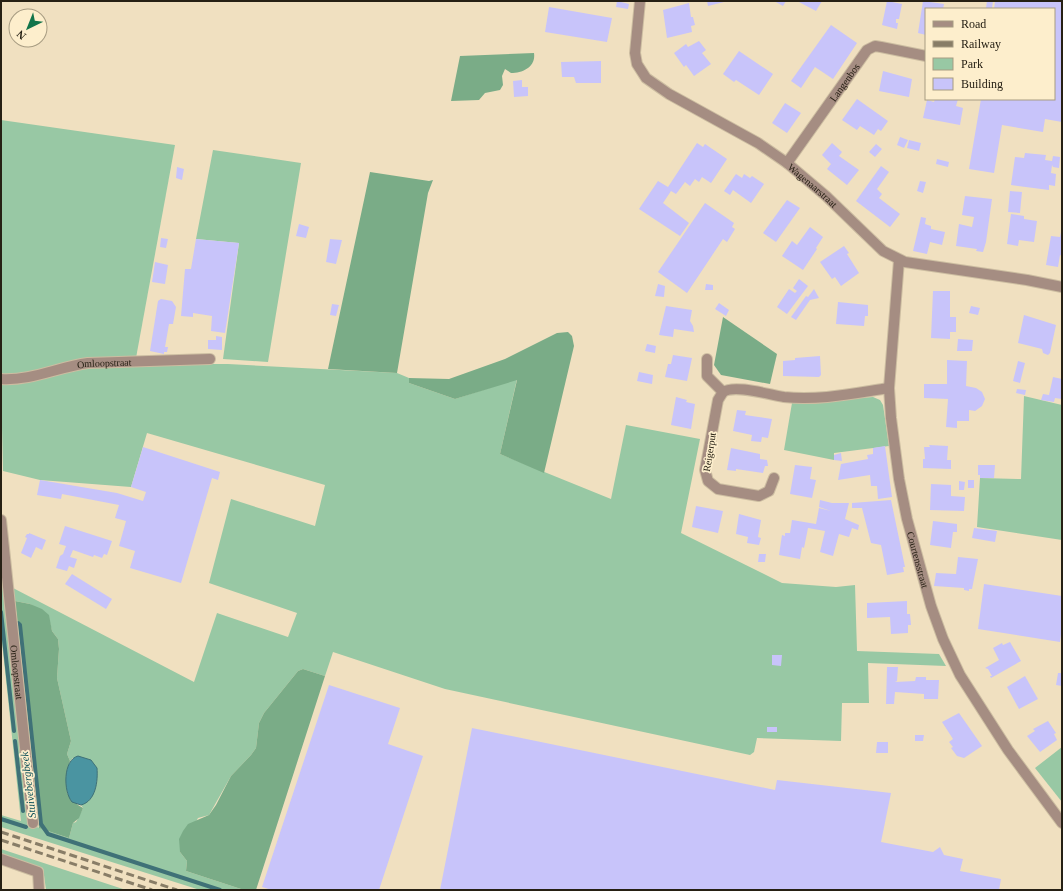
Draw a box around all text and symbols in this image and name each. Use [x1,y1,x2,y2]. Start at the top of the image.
north arrow [8,8,48,48]
legend [925,8,1055,100]
text: Road [961,17,986,31]
text: N [14,28,28,42]
text: Railway [961,37,1001,51]
text: Park [961,57,983,71]
street label: Langenbos [827,61,862,104]
text: Building [961,77,1003,91]
street label: Wagenaarstraat [786,161,840,210]
street label: Omloopstraat [76,357,132,371]
street label: Reigerput [701,432,718,472]
street label: Courtensstraat [905,530,931,589]
street label: Omloopstraat [8,645,25,700]
water label: Stuivebergbeek [18,750,38,819]

